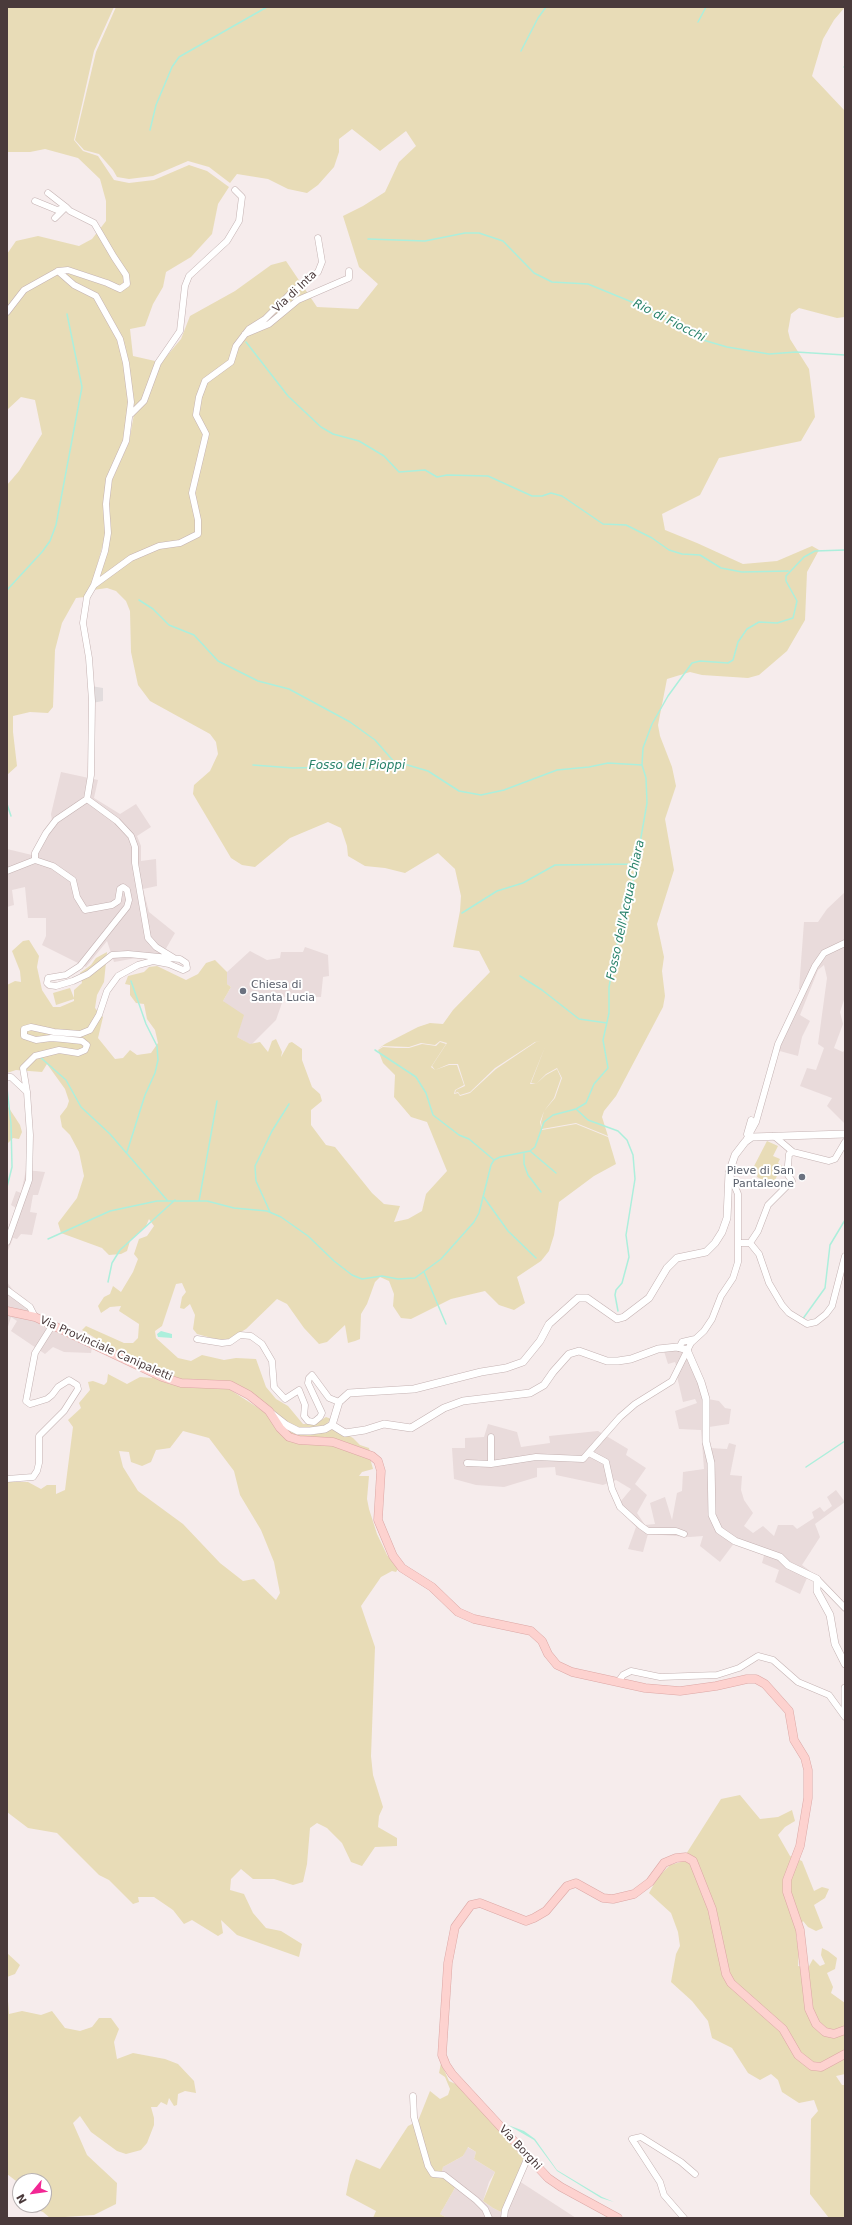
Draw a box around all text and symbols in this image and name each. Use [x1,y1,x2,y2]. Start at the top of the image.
street label: Via di Inta [270,268,320,316]
water label: Rio di Fiocchi [630,297,708,345]
water label: Fosso dei Pioppi [309,759,405,773]
water label: Fosso dell'Acqua Chiara [604,839,648,981]
place label: Chiesa di Santa Lucia [251,978,315,1004]
marker: Chiesa di Santa Lucia [238,986,248,996]
place label: Pieve di San Pantaleone [727,1164,794,1190]
marker: Pieve di San Pantaleone [797,1172,807,1182]
street label: Via Provinciale Canipaletti [38,1314,174,1384]
street label: Via Borghi [496,2123,544,2173]
north arrow [12,2173,52,2213]
text: N [14,2191,30,2206]

